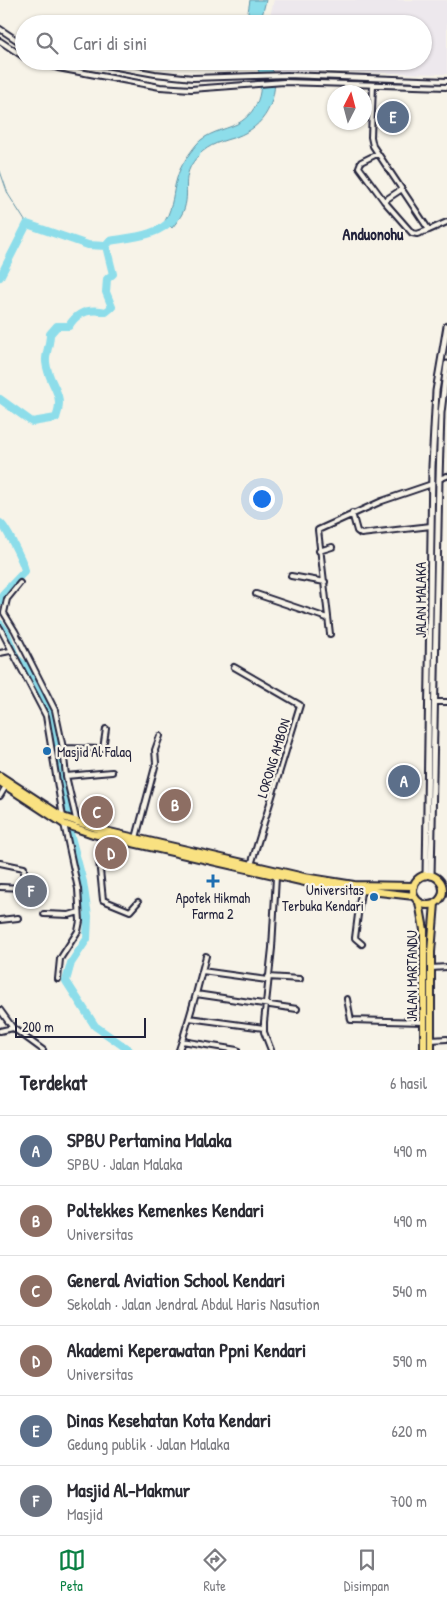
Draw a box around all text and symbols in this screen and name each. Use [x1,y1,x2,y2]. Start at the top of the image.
search box [15,15,432,70]
icon: search [33,29,61,57]
text: Cari di sini [73,30,147,56]
north arrow [327,85,372,130]
pin: E [377,98,409,136]
district label: Anduonohu [343,223,404,245]
your location [249,486,275,512]
street label: JALAN MALAKA [411,562,430,638]
street label: LORONG AMBON [252,716,294,800]
place label: Masjid Al Falaq [57,742,132,762]
marker: Masjid Al Falaq [41,745,53,757]
pin: A [388,762,420,800]
pin: B [159,786,191,824]
pin: C [81,793,113,831]
pin: D [95,834,127,872]
pin: F [15,872,47,910]
marker: Apotek Hikmah Farma 2 [207,875,219,887]
place label: Universitas Terbuka Kendari [282,880,364,915]
place label: Apotek Hikmah Farma 2 [176,888,250,923]
marker: Universitas Terbuka Kendari [368,891,380,903]
street label: JALAN MARTANDU [402,930,421,1022]
scale bar [15,1015,146,1038]
text: 200 m [22,1017,54,1036]
text: Terdekat [20,1068,87,1097]
text: 6 hasil [390,1072,427,1094]
text: SPBU Pertamina Malaka [67,1127,231,1153]
text: A [32,1140,40,1162]
text: 490 m [393,1140,427,1162]
text: SPBU · Jalan Malaka [67,1153,182,1175]
text: Poltekkes Kemenkes Kendari [67,1197,264,1223]
text: B [32,1210,40,1232]
text: 490 m [393,1210,427,1232]
text: Universitas [67,1223,133,1245]
text: General Aviation School Kendari [67,1267,285,1293]
text: C [32,1280,40,1302]
text: 540 m [393,1280,427,1302]
text: Sekolah · Jalan Jendral Abdul Haris Nasution [67,1293,320,1315]
text: Akademi Keperawatan Ppni Kendari [67,1337,306,1363]
text: D [32,1350,40,1372]
text: 590 m [393,1350,427,1372]
text: Universitas [67,1363,133,1385]
text: Dinas Kesehatan Kota Kendari [67,1407,271,1433]
text: E [32,1420,40,1442]
text: 620 m [391,1420,427,1442]
text: Gedung publik · Jalan Malaka [67,1433,229,1455]
text: Masjid Al-Makmur [67,1477,190,1503]
text: F [33,1490,39,1512]
text: 700 m [390,1490,427,1512]
text: Masjid [67,1503,103,1525]
tab: Peta [58,1546,86,1595]
tab: Rute [201,1546,229,1595]
tab: Disimpan [344,1546,389,1595]

